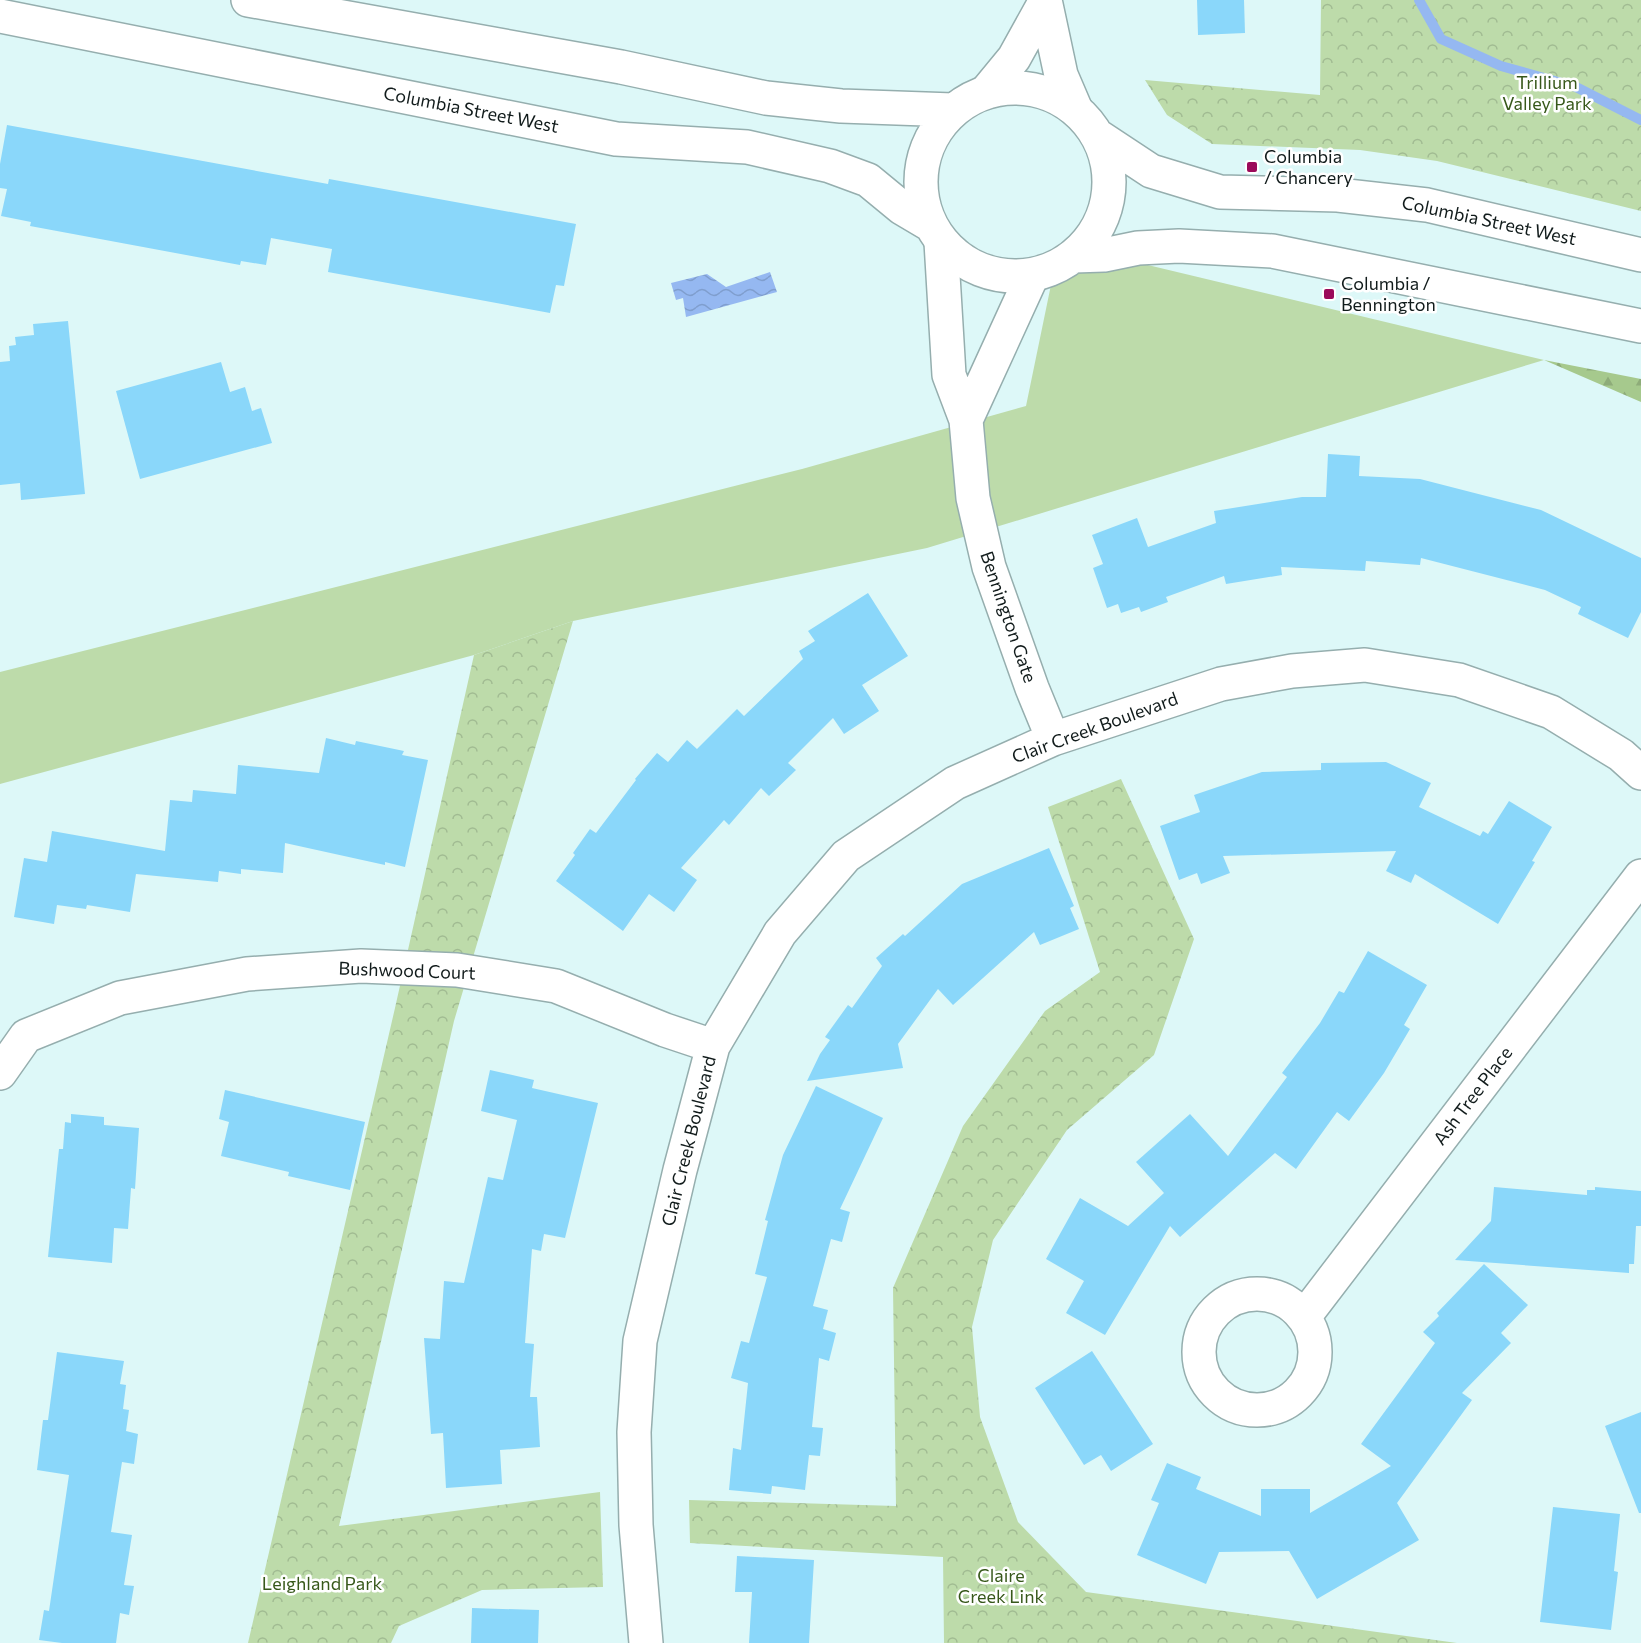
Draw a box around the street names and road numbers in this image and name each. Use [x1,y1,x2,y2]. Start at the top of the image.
street label: Columbia Street West [382,81,561,137]
street label: Columbia Street West [1400,191,1579,249]
street label: Bennington Gate [976,548,1042,685]
street label: Clair Creek Boulevard [1009,687,1181,767]
street label: Bushwood Court [338,957,476,983]
street label: Ash Tree Place [1428,1042,1516,1149]
street label: Clair Creek Boulevard [656,1053,720,1228]

